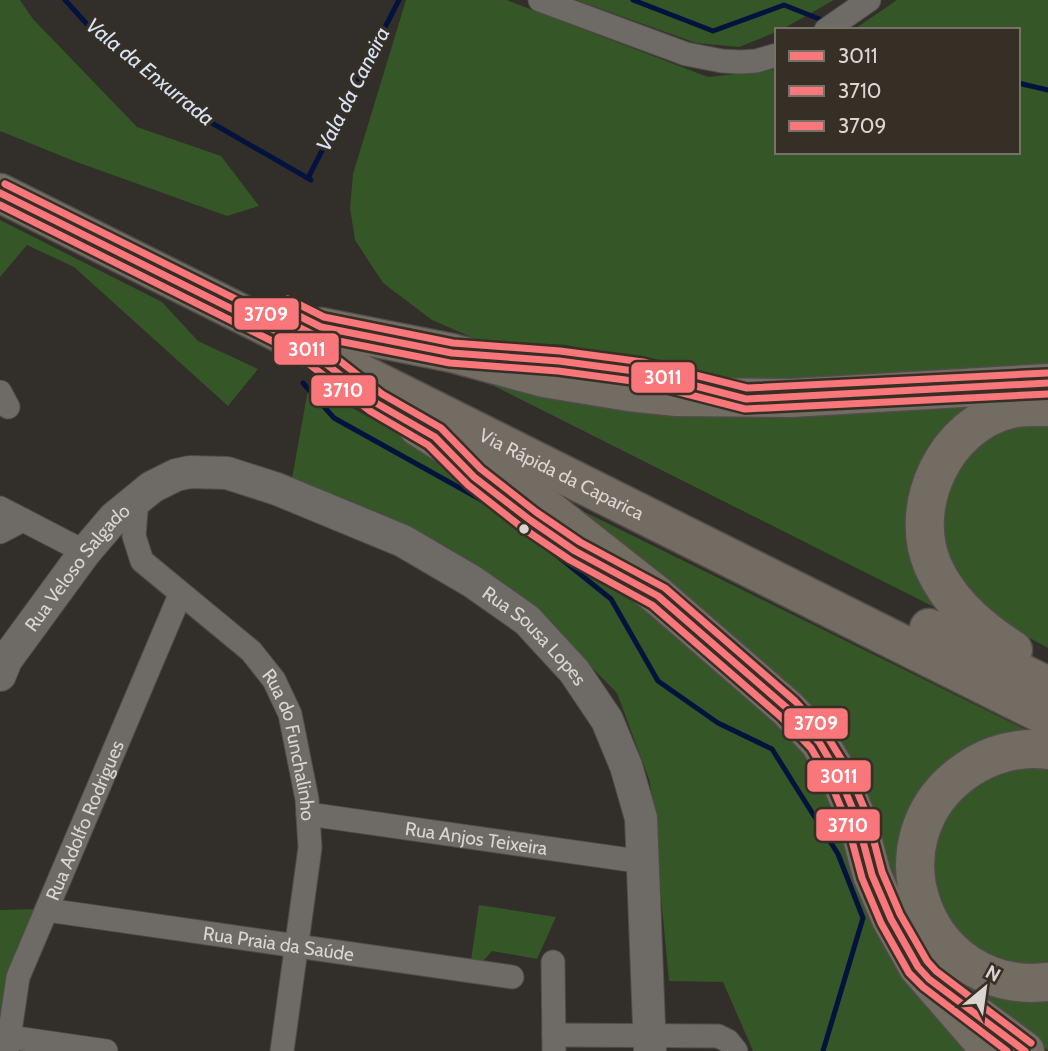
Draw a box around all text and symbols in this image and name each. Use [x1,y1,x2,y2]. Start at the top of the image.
water label: Vala da Enxurrada [81,12,219,131]
water label: Vala da Caneira [311,23,395,155]
legend [775,28,1020,154]
text: 3011 [838,43,878,68]
text: 3710 [838,78,881,103]
text: 3709 [838,113,886,138]
line badge: 3709 [233,297,300,331]
text: 3709 [244,303,288,326]
line badge: 3011 [273,332,340,366]
text: 3011 [288,338,326,361]
line badge: 3011 [630,361,696,394]
text: 3011 [644,366,682,389]
line badge: 3710 [310,374,377,407]
text: 3710 [323,379,363,402]
street label: Via Rápida da Caparica [475,423,648,525]
street label: Rua Veloso Salgado [20,499,134,636]
unlabelled marker [517,522,531,536]
street label: Rua Sousa Lopes [478,581,591,690]
street label: Rua do Funchalinho [257,664,319,822]
line badge: 3709 [783,707,849,740]
text: 3709 [794,712,838,735]
street label: Rua Adolfo Rodrigues [41,737,129,904]
line badge: 3011 [806,759,872,793]
text: 3011 [820,765,858,788]
line badge: 3710 [815,808,881,842]
text: 3710 [828,814,868,837]
street label: Rua Anjos Teixeira [404,817,549,860]
street label: Rua Praia da Saúde [202,922,356,966]
north arrow [950,953,1020,1023]
text: N [982,960,1004,987]

